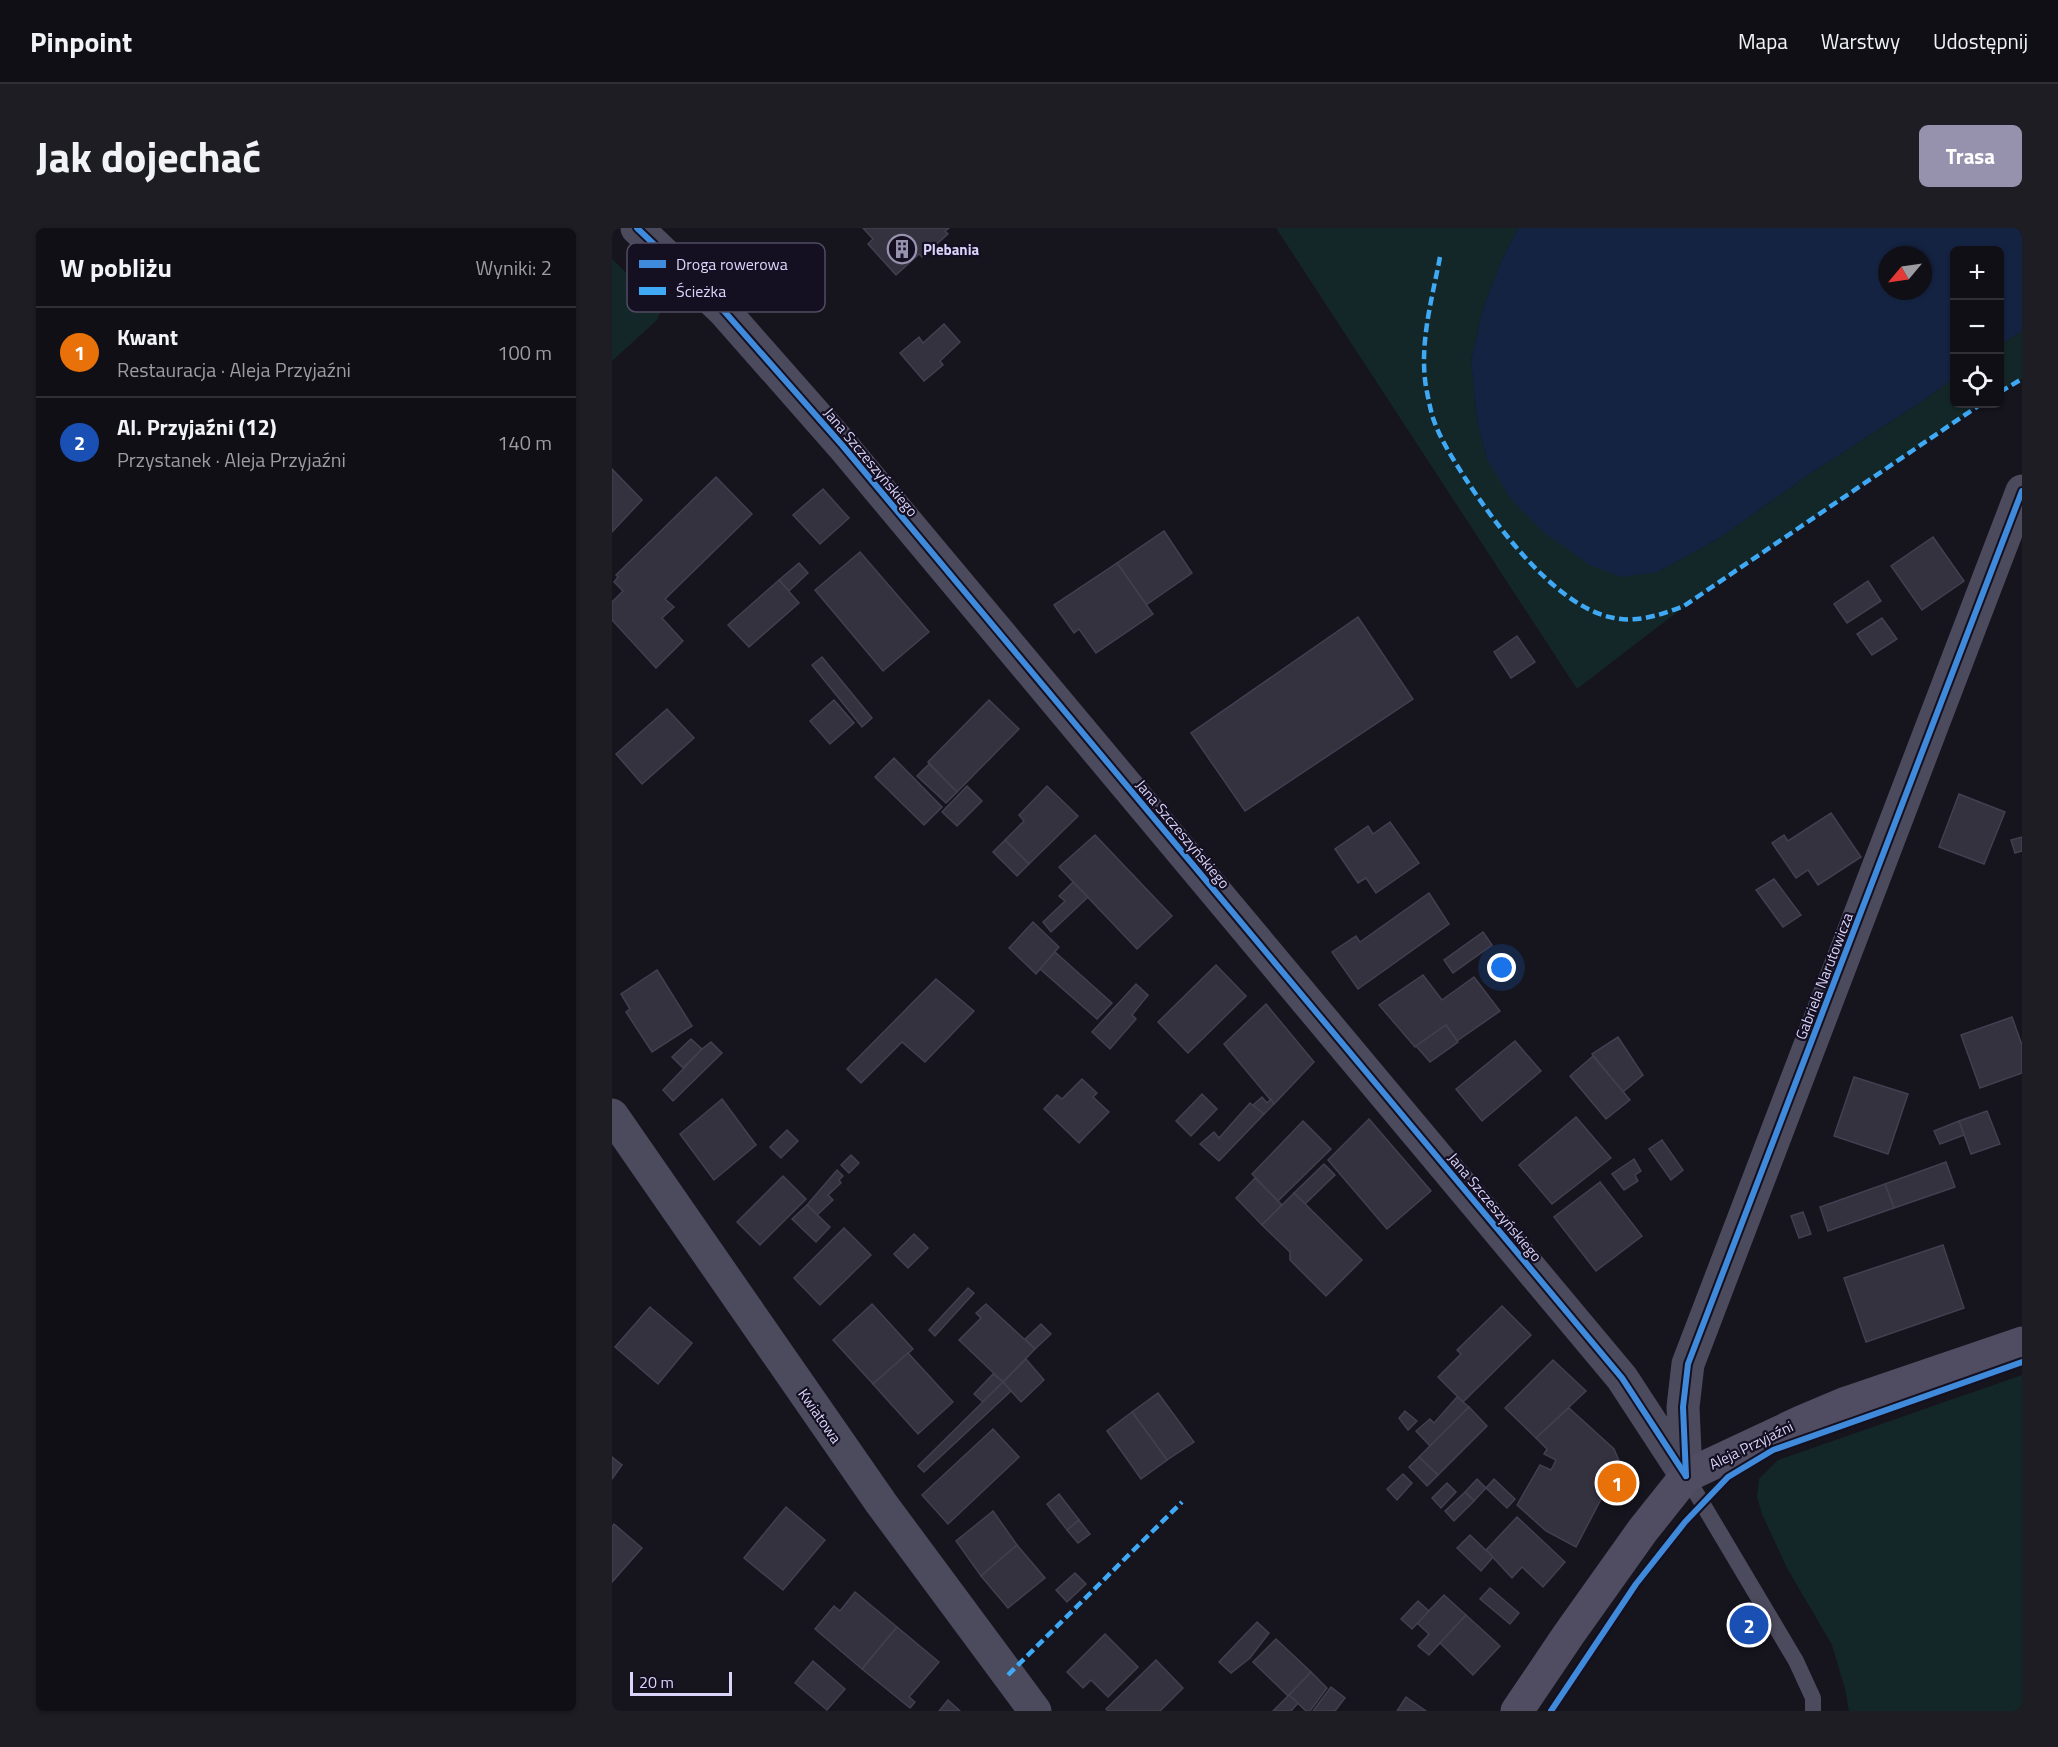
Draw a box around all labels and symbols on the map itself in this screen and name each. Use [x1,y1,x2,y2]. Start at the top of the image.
building icon: Plebania [886,233,918,265]
place label: Plebania [923,238,980,261]
legend [627,243,825,312]
north arrow [1878,246,1932,300]
text: Droga rowerowa [676,252,788,276]
text: Ścieżka [676,279,726,303]
street label: Jana Szczeszyńskiego [818,402,924,522]
street label: Jana Szczeszyńskiego [1130,774,1236,894]
street label: Gabriela Narutowicza [1789,909,1859,1043]
your location [1487,953,1516,982]
street label: Jana Szczeszyńskiego [1442,1147,1548,1267]
street label: Kwiatowa [793,1384,848,1449]
street label: Aleja Przyjaźni [1705,1415,1797,1475]
pin: 1 [1598,1460,1636,1506]
pin: 2 [1730,1602,1768,1648]
scale bar [630,1669,732,1696]

